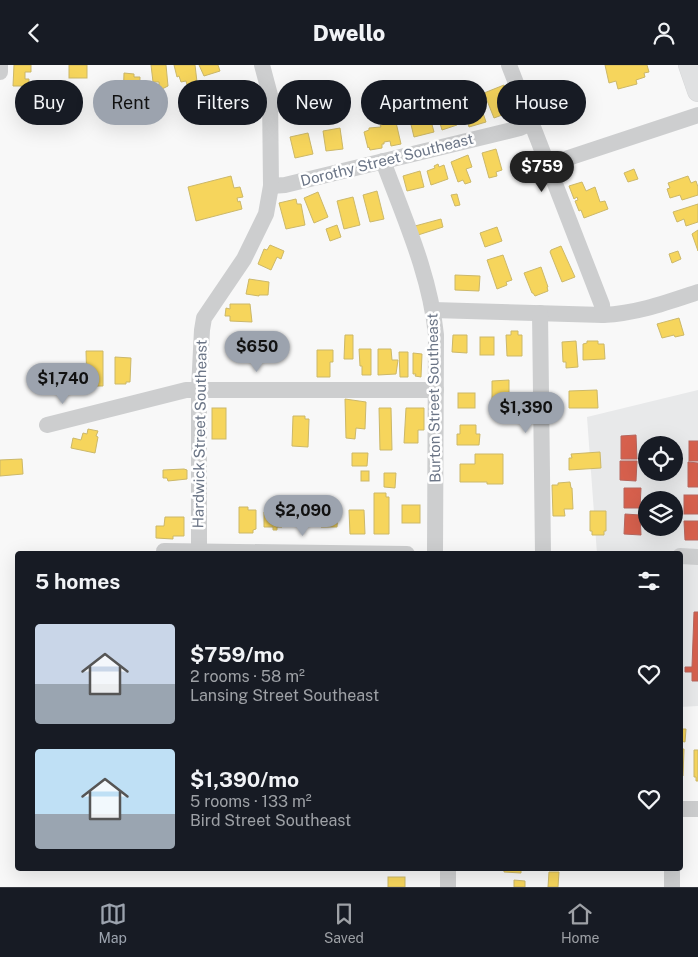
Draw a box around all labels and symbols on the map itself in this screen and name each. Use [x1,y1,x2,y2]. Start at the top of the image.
street label: Dorothy Street Southeast [299,130,475,189]
pin: $759 [512,151,572,193]
street label: Burton Street Southeast [424,313,443,483]
pin: $650 [227,331,287,373]
street label: Hardwick Street Southeast [189,339,210,529]
pin: $1,740 [22,363,104,405]
pin: $1,390 [485,391,567,434]
pin: $2,090 [262,495,344,537]

